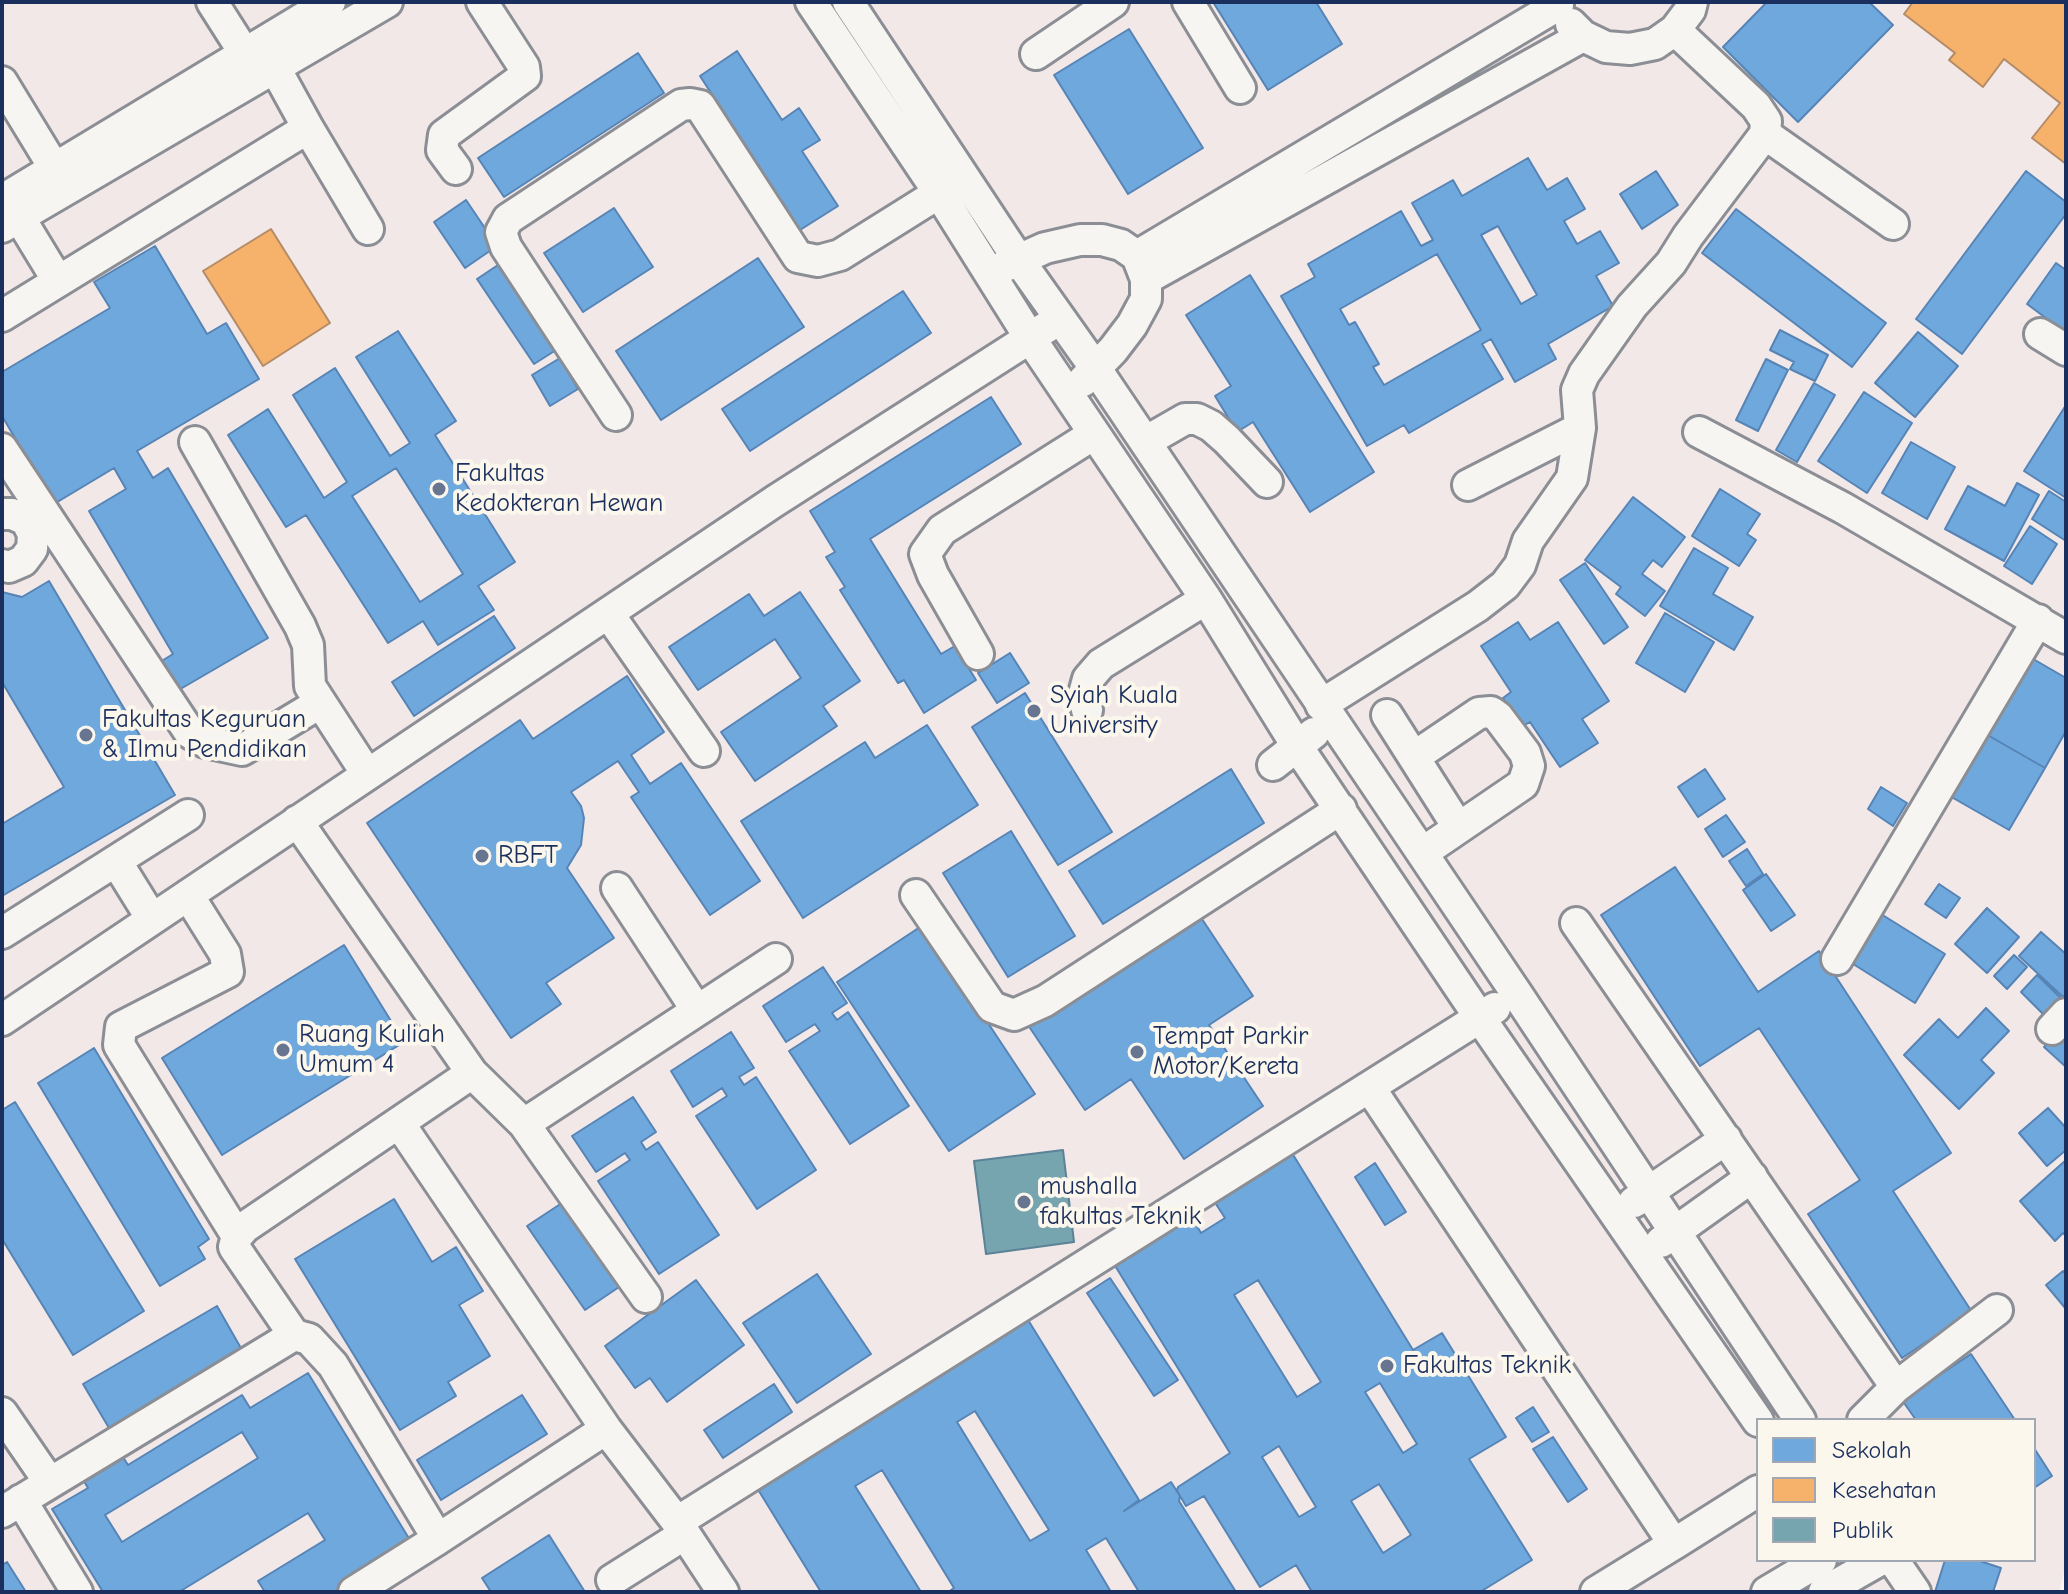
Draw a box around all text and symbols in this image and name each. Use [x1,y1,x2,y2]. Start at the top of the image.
place label: Fakultas Kedokteran Hewan [455,458,663,520]
marker: Fakultas Kedokteran Hewan [430,480,448,498]
place label: Syiah Kuala University [1050,680,1178,742]
marker: Syiah Kuala University [1025,702,1043,720]
place label: Fakultas Keguruan & Ilmu Pendidikan [102,704,307,766]
marker: Fakultas Keguruan & Ilmu Pendidikan [77,726,95,744]
place label: RBFT [498,840,558,872]
marker: RBFT [473,847,491,865]
place label: Ruang Kuliah Umum 4 [299,1019,445,1080]
place label: Tempat Parkir Motor/Kereta [1153,1021,1308,1082]
marker: Ruang Kuliah Umum 4 [274,1041,292,1059]
marker: Tempat Parkir Motor/Kereta [1128,1043,1146,1061]
place label: mushalla fakultas Teknik [1040,1171,1201,1232]
marker: mushalla fakultas Teknik [1015,1193,1033,1211]
place label: Fakultas Teknik [1403,1350,1571,1382]
marker: Fakultas Teknik [1378,1357,1396,1375]
legend [1756,1418,2036,1562]
text: Sekolah [1832,1436,1912,1464]
text: Kesehatan [1832,1476,1936,1504]
text: Publik [1832,1516,1893,1544]

